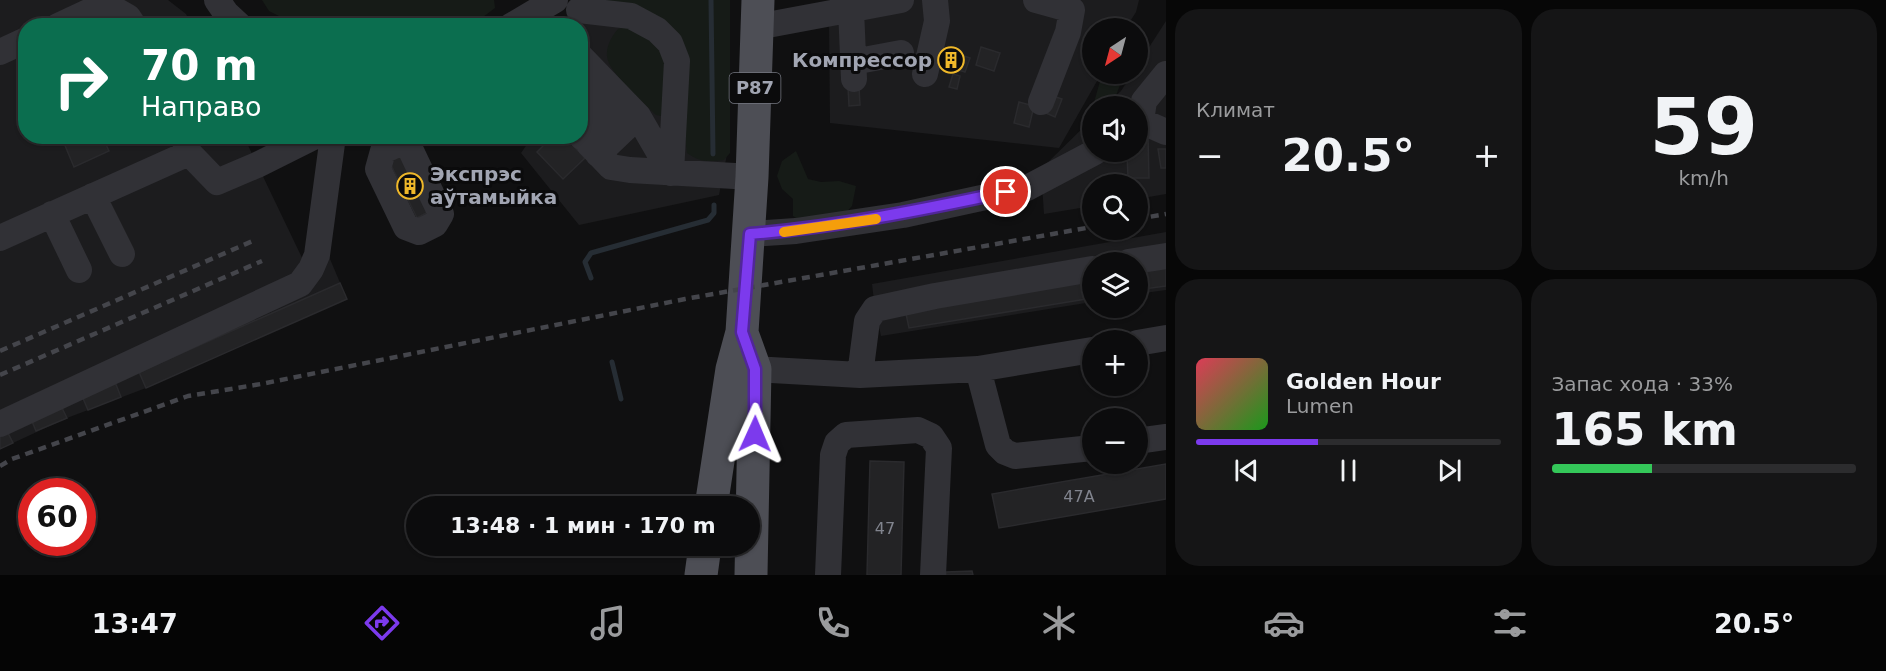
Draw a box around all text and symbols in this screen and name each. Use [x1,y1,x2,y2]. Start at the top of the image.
north arrow [1082,18,1148,84]
map controls [1082,18,1148,474]
text: 70 m [141,41,258,90]
icon: right [42,42,120,120]
building icon: Компрессор [936,45,966,75]
place label: Компрессор [792,48,932,72]
road number: Р87 [730,73,780,103]
text: 59 [1649,82,1758,172]
text: Направо [141,91,262,122]
button: sound [1082,96,1148,162]
text: Климат [1196,98,1275,122]
text: 20.5° [1281,129,1415,182]
text: − [1196,136,1224,175]
text: + [1473,136,1501,175]
place label: Экспрэс аўтамыйка [430,162,557,209]
pin [980,166,1031,217]
text: km/h [1679,166,1729,190]
building icon: Экспрэс аўтамыйка [395,171,425,201]
button: search [1082,174,1148,240]
icon: arrive [989,175,1022,208]
button: layers [1082,252,1148,318]
button: + [1082,330,1148,396]
text: Golden Hour [1286,369,1441,394]
text: Запас хода · 33% [1552,372,1733,396]
text: Lumen [1286,394,1354,418]
position arrow [723,402,787,466]
text: 165 km [1552,403,1738,456]
button: − [1082,408,1148,474]
icon: previous [1230,454,1263,487]
icon: pause [1332,454,1365,487]
icon: next [1433,454,1466,487]
speed limit sign: 60 [18,478,96,556]
house number: 47А [1063,487,1095,506]
text: 13:48 · 1 мин · 170 m [450,513,716,538]
house number: 47 [875,519,895,538]
icon: directions [361,602,403,644]
icon: music [587,602,629,644]
icon: phone [812,602,854,644]
icon: climate [1038,602,1080,644]
icon: car [1263,602,1305,644]
icon: filters [1489,602,1531,644]
text: 13:47 [92,608,178,639]
text: 20.5° [1714,608,1794,639]

